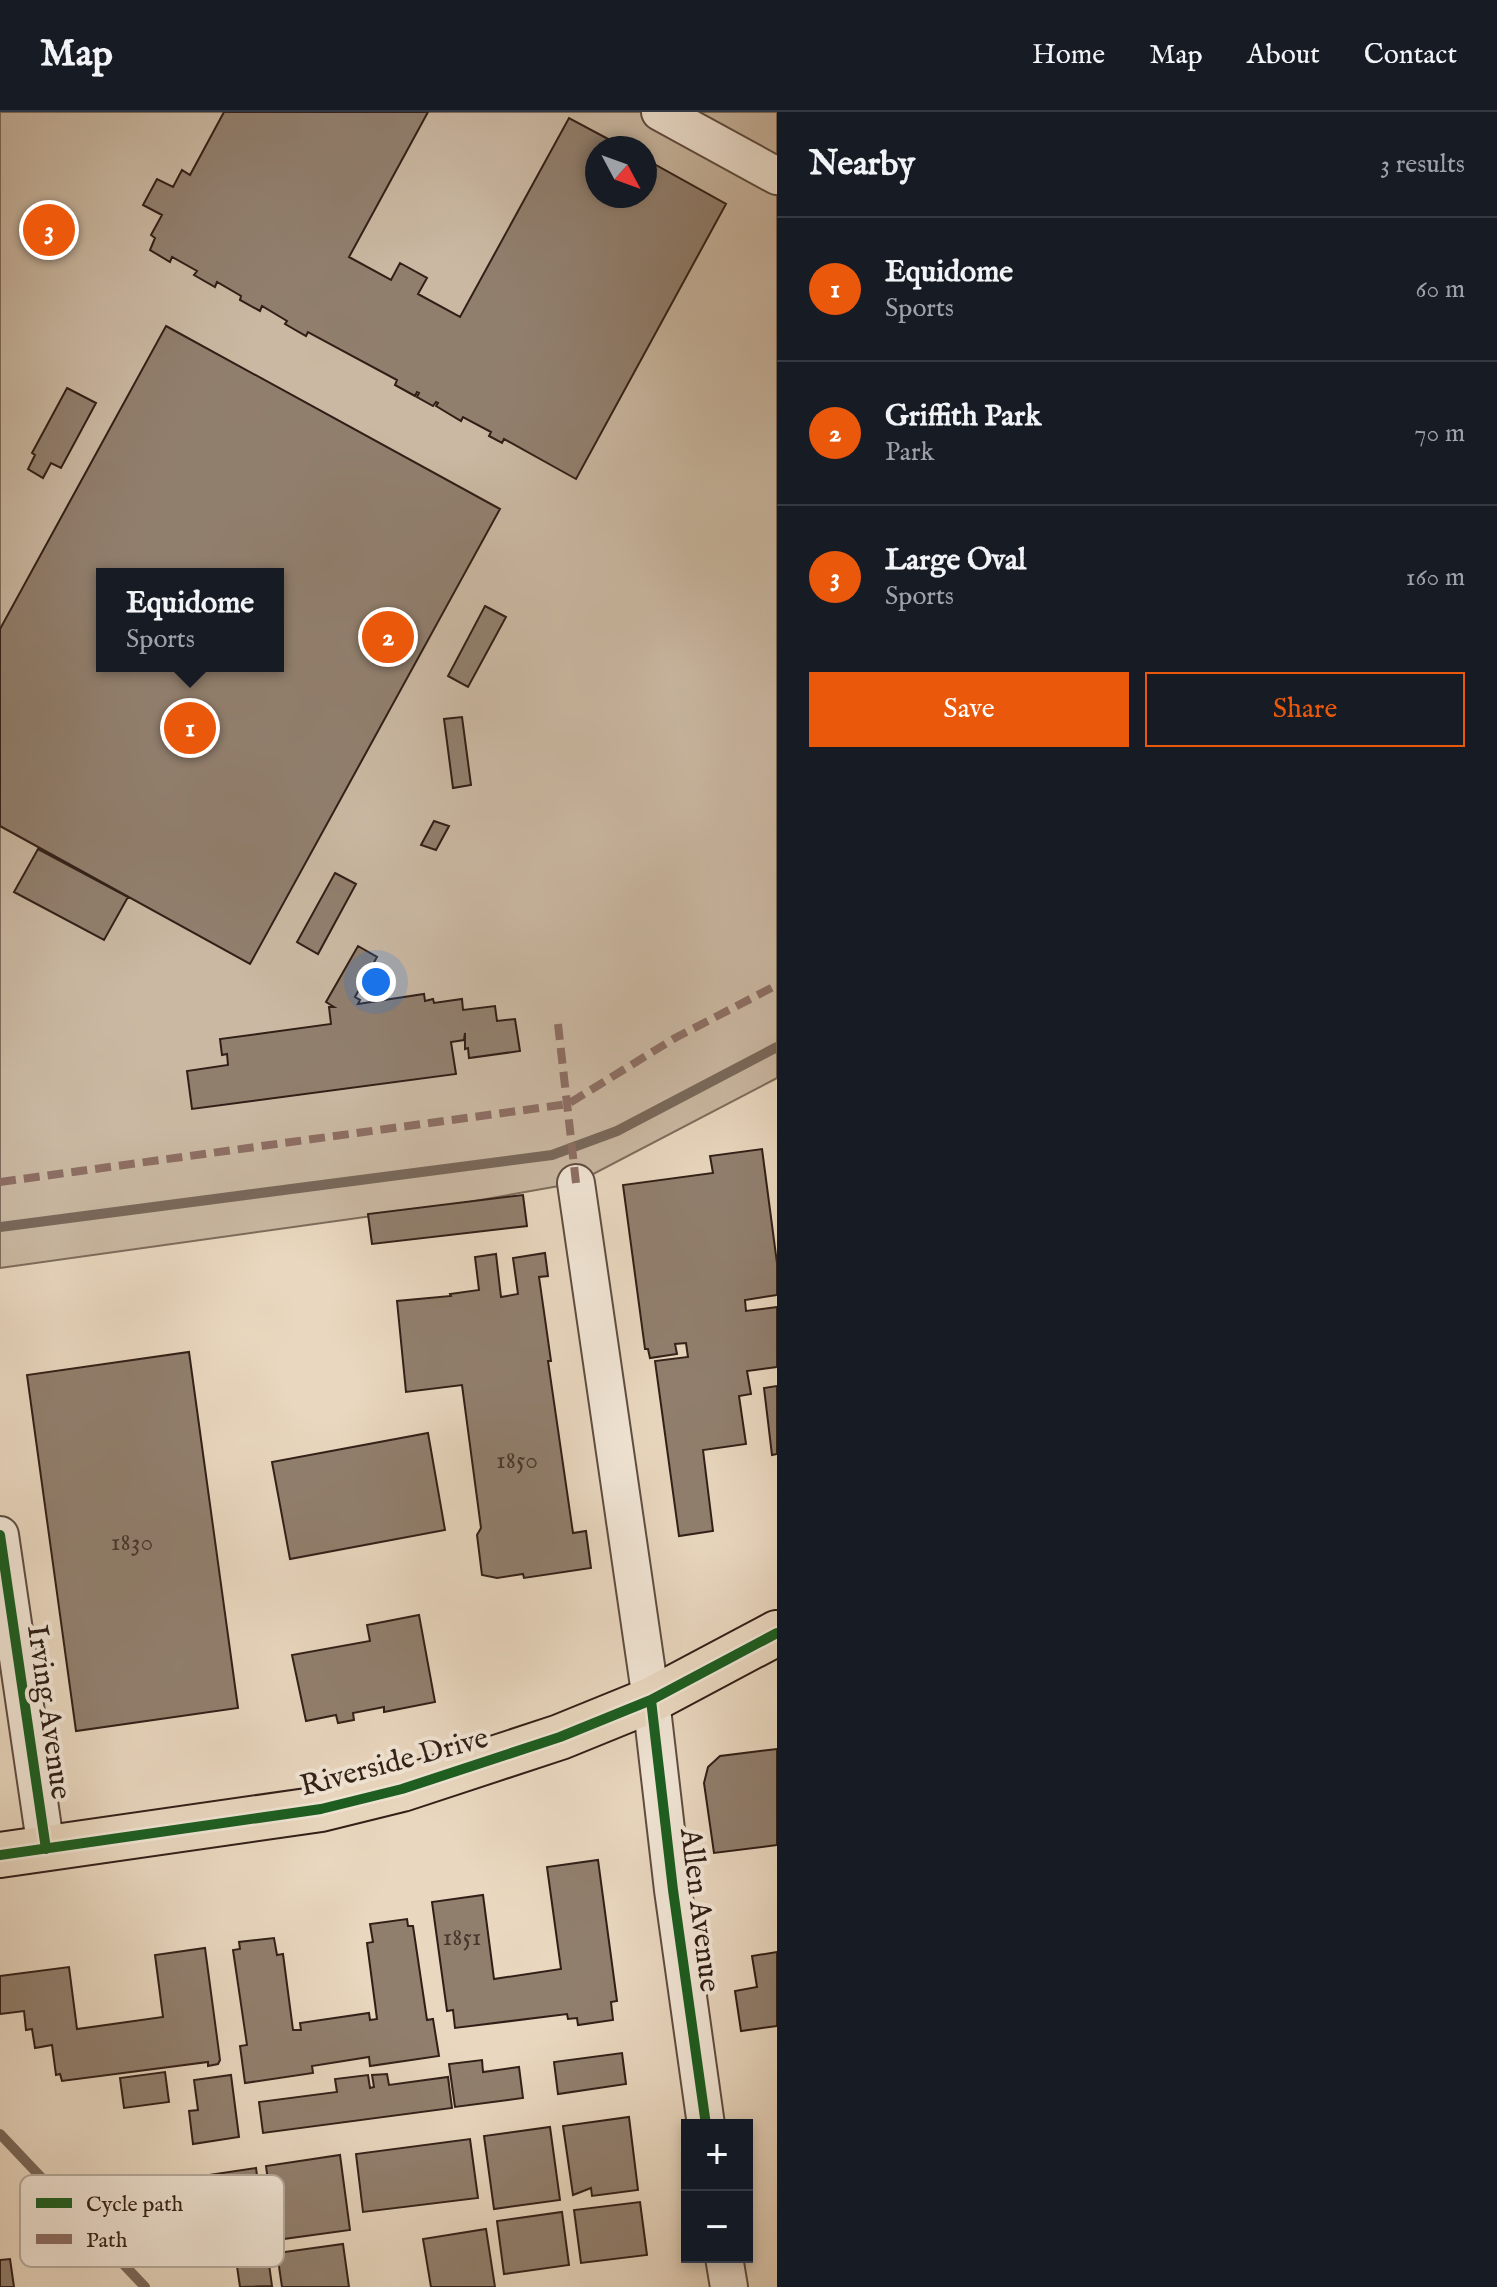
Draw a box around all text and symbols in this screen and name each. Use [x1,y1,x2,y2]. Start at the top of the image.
text: Map [40,31,113,79]
text: Home [1032,38,1105,73]
text: Map [1149,38,1203,73]
text: About [1247,38,1320,73]
text: Contact [1364,38,1457,73]
north arrow [585,136,657,208]
text: Nearby [809,143,915,186]
text: 3 results [1380,148,1465,181]
pin: 3 [23,200,75,260]
text: Equidome [885,254,1013,292]
text: 1 [830,273,840,306]
text: 60 m [1416,273,1465,306]
text: Sports [885,292,954,325]
text: Griffith Park [885,398,1041,436]
text: 2 [829,417,841,450]
text: 70 m [1414,417,1465,450]
text: Park [885,436,934,469]
text: Large Oval [885,542,1026,580]
text: 3 [830,561,840,594]
text: 160 m [1406,561,1465,594]
popup [96,568,284,672]
text: Sports [885,580,954,613]
text: Equidome [126,585,254,623]
pin: 2 [362,607,414,667]
text: Sports [126,623,195,656]
button: Save [809,672,1129,747]
button: Share [1145,672,1465,747]
pin: 1 [164,698,216,758]
your location [356,962,396,1002]
house number: 1850 [496,1444,538,1477]
house number: 1830 [111,1526,153,1559]
street label: Irving Avenue [17,1623,79,1802]
street label: Riverside Drive [296,1720,493,1806]
street label: Allen Avenue [670,1825,728,1994]
house number: 1851 [443,1921,482,1954]
map controls [681,2119,753,2263]
button: + [681,2119,753,2191]
legend [20,2175,284,2267]
text: Cycle path [86,2191,183,2219]
button: − [681,2191,753,2263]
text: Path [86,2227,128,2255]

